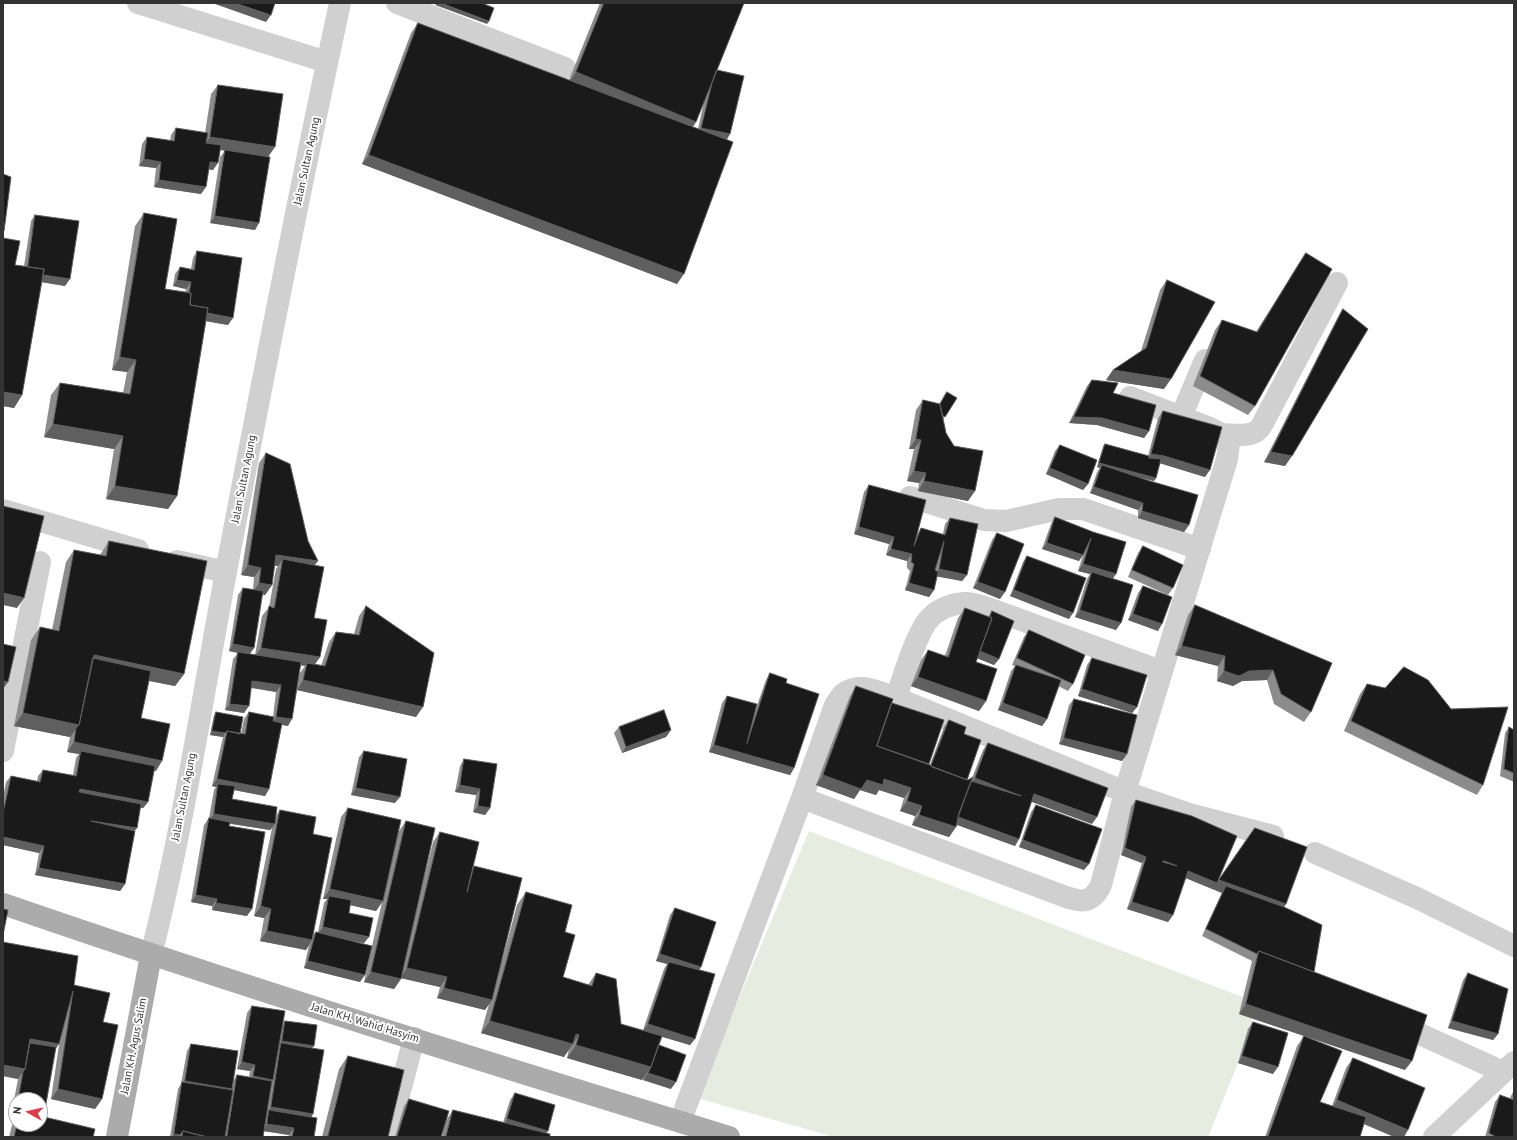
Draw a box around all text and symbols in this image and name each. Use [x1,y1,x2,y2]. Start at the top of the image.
street label: Jalan Sultan Agung [291,116,323,206]
street label: Jalan Sultan Agung [229,434,259,524]
street label: Jalan Sultan Agung [169,752,199,842]
street label: Jalan KH. Agus Salim [118,997,150,1095]
street label: Jalan KH. Wahid Hasyim [309,1000,421,1046]
north arrow [8,1092,48,1132]
text: N [10,1106,25,1115]

